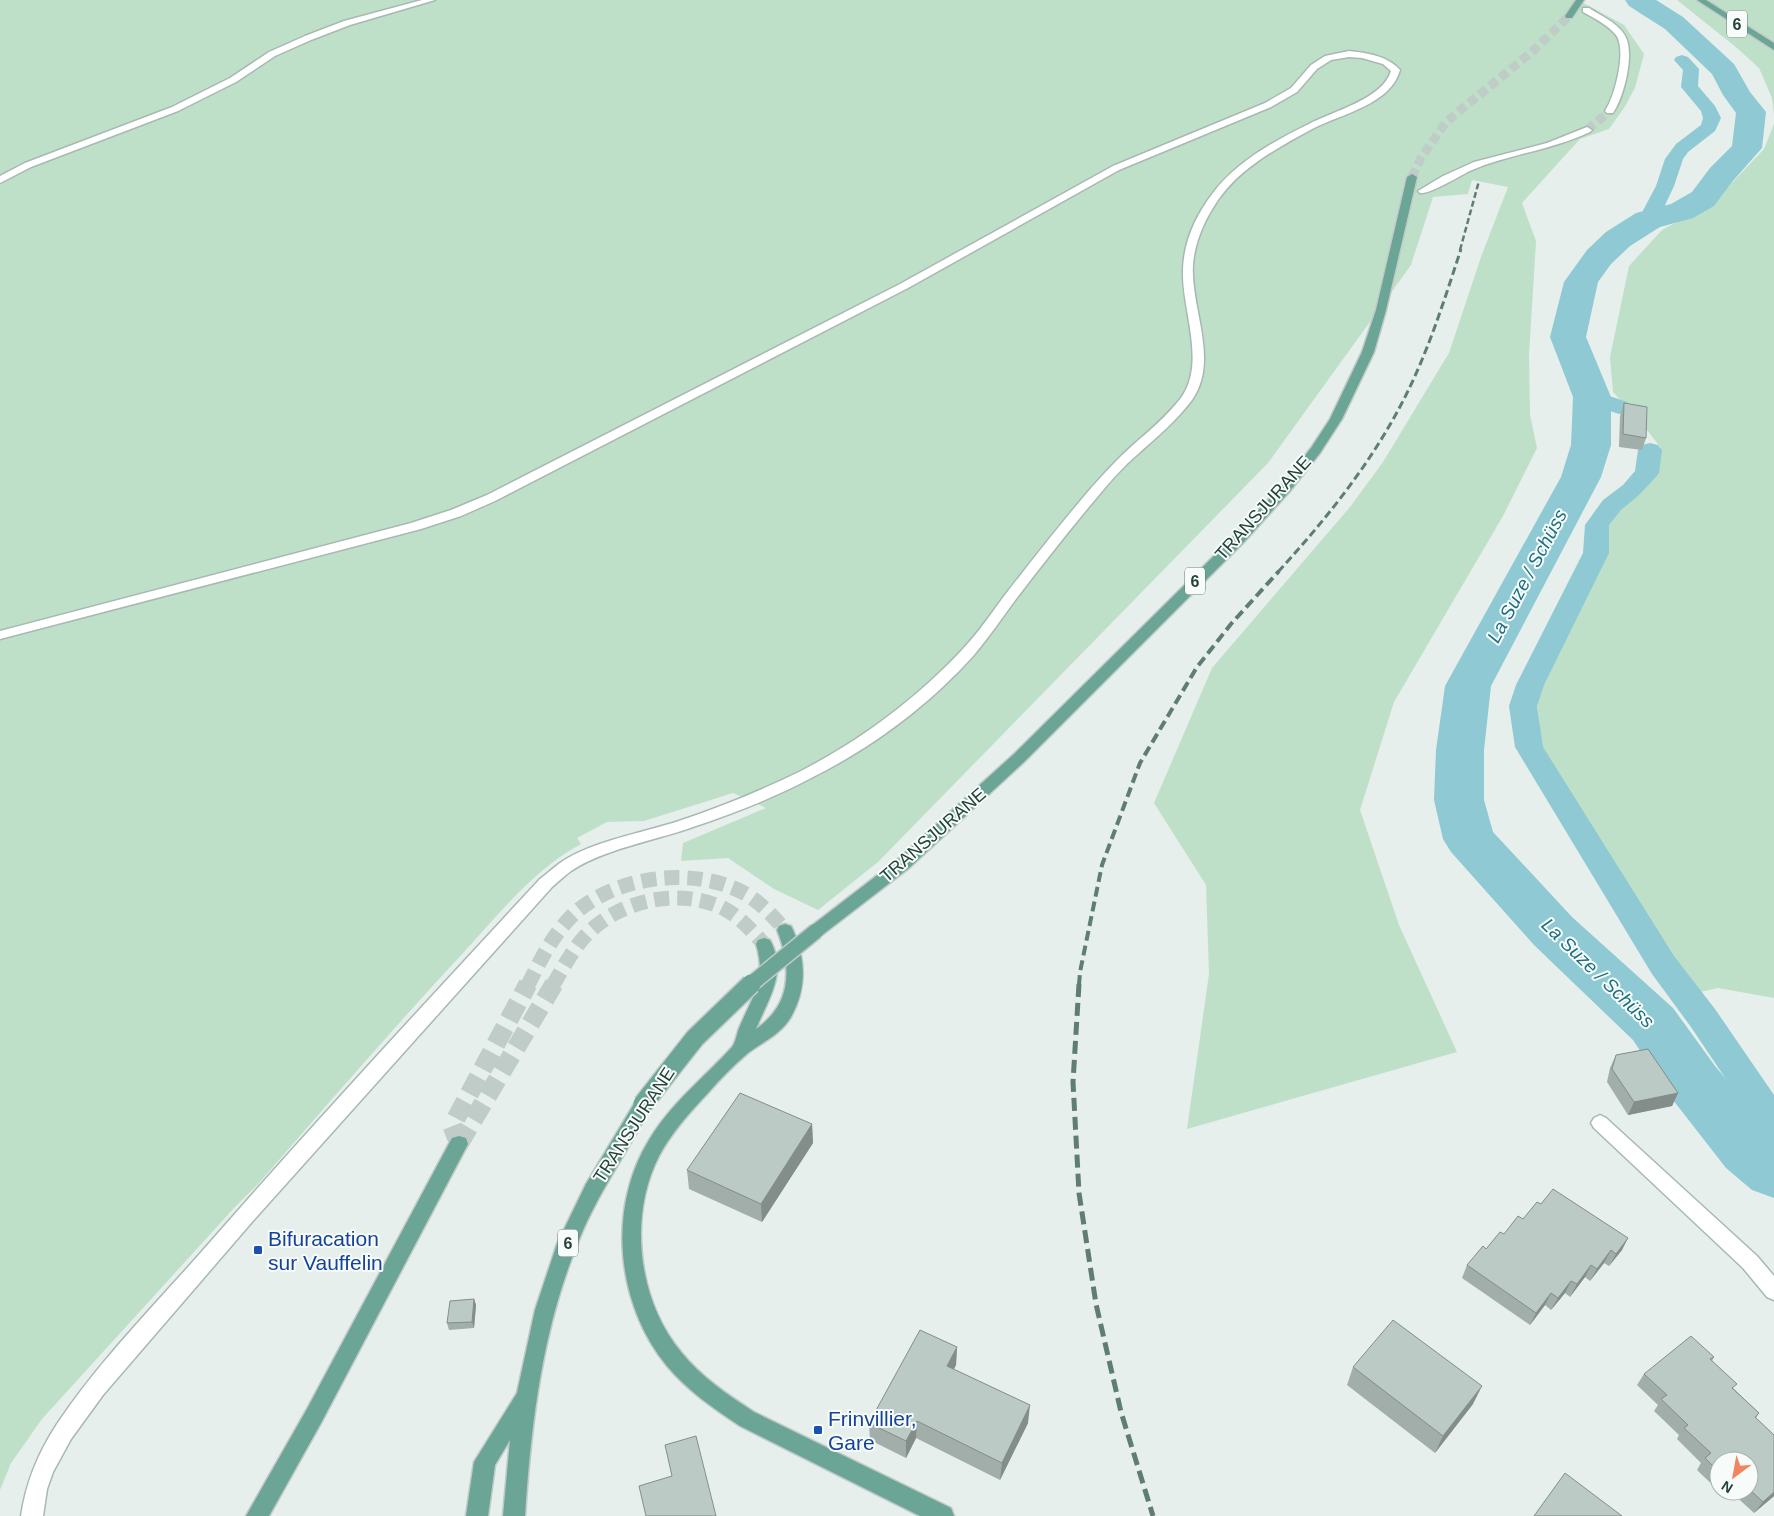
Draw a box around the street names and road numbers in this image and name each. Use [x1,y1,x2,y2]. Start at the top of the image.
road number: 6 [1727,10,1747,38]
street label: TRANSJURANE [1211,452,1315,564]
road number: 6 [1185,568,1205,594]
street label: TRANSJURANE [876,784,990,886]
street label: TRANSJURANE [589,1064,679,1186]
road number: 6 [558,1230,578,1256]

